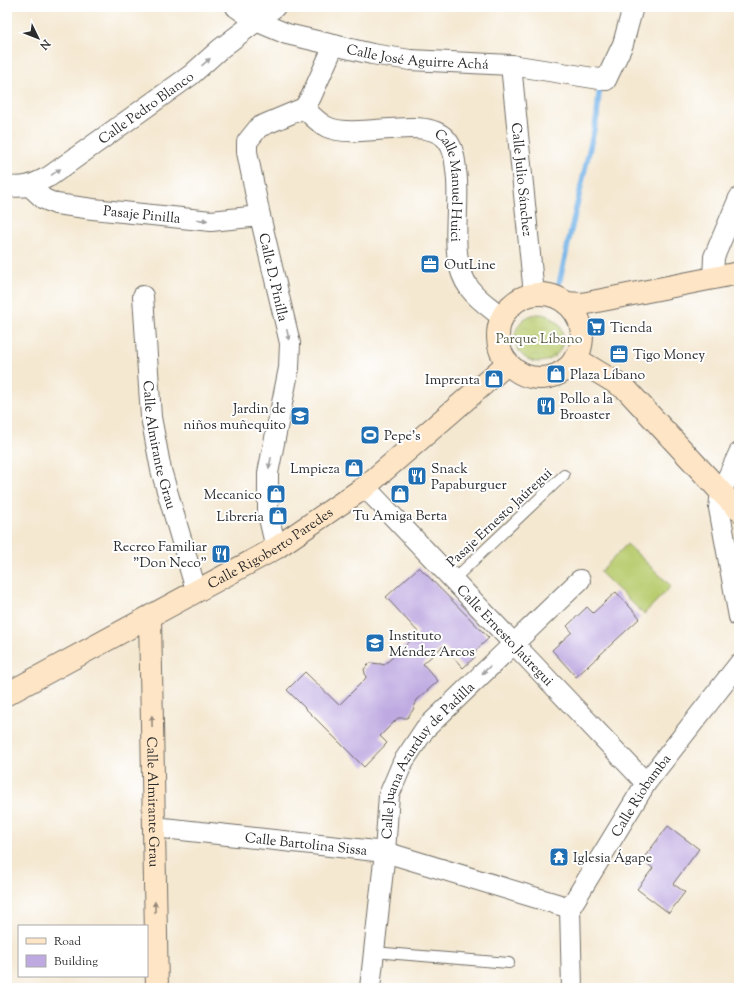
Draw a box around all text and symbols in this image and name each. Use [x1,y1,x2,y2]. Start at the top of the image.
north arrow [18,18,58,58]
text: N [36,35,54,53]
street label: Calle José Aguirre Achá [344,40,490,76]
one-way arrow [201,57,211,66]
street label: Calle Pedro Blanco [95,68,199,150]
street label: Calle Julio Sánchez [505,122,536,238]
street label: Calle Manuel Huici [430,125,465,242]
one-way arrow [51,168,61,176]
street label: Pasaje Pinilla [102,202,182,230]
one-way arrow [196,217,208,223]
street label: Calle D. Pinilla [252,231,292,324]
office icon: OutLine [419,253,441,275]
place label: OutLine [444,256,496,276]
supermarket icon: Tienda [585,316,607,338]
place label: Tienda [610,319,653,339]
one-way arrow [285,329,291,341]
park label: Parque Líbano [496,330,583,350]
office icon: Tigo Money [608,343,630,365]
place label: Tigo Money [633,346,705,366]
shop icon: Plaza Líbano [545,363,567,385]
place label: Plaza Líbano [570,366,646,386]
shop icon: Imprenta [483,368,505,390]
place label: Imprenta [425,371,481,391]
street label: Calle Almirante Grau [137,380,180,512]
place label: Pollo a la Broaster [560,390,614,426]
restaurant icon: Pollo a la Broaster [535,395,557,417]
place label: Jardin de niños muñequito [183,400,286,436]
school or university icon: Jardin de niños muñequito [289,405,311,427]
sports icon: Pepe's [359,424,381,446]
place label: Pepe's [384,427,421,447]
one-way arrow [267,457,273,469]
shop icon: Lmpieza [343,457,365,479]
place label: Lmpieza [290,460,341,480]
place label: Snack Papaburguer [431,460,507,496]
street label: Pasaje Ernesto Jaúregui [443,464,558,573]
restaurant icon: Snack Papaburguer [406,465,428,487]
shop icon: Mecanico [265,483,287,505]
shop icon: Tu Amiga Berta [389,483,411,505]
place label: Mecanico [204,486,262,506]
street label: Calle Rigoberto Paredes [205,504,338,595]
shop icon: Libreria [267,505,289,527]
place label: Tu Amiga Berta [353,507,448,527]
place label: Libreria [217,508,265,528]
place label: Recreo Familiar "Don Neco" [113,538,208,574]
restaurant icon: Recreo Familiar "Don Neco" [210,543,232,565]
street label: Calle Ernesto Jaúregui [451,581,557,692]
place label: Instituto Méndez Arcos [389,627,475,663]
school or university icon: Instituto Méndez Arcos [364,632,386,654]
one-way arrow [481,665,491,675]
street label: Calle Juana Azurduy de Padilla [378,678,480,840]
one-way arrow [149,714,155,727]
street label: Calle Almirante Grau [140,736,163,868]
street label: Calle Riobamba [607,750,677,842]
street label: Calle Bartolina Sissa [244,829,369,862]
temple icon: Iglesia Ágape [548,846,570,868]
place label: Iglesia Ágape [573,849,652,869]
one-way arrow [152,901,159,913]
legend [18,925,148,977]
text: Road [54,933,81,951]
text: Building [54,953,98,971]

